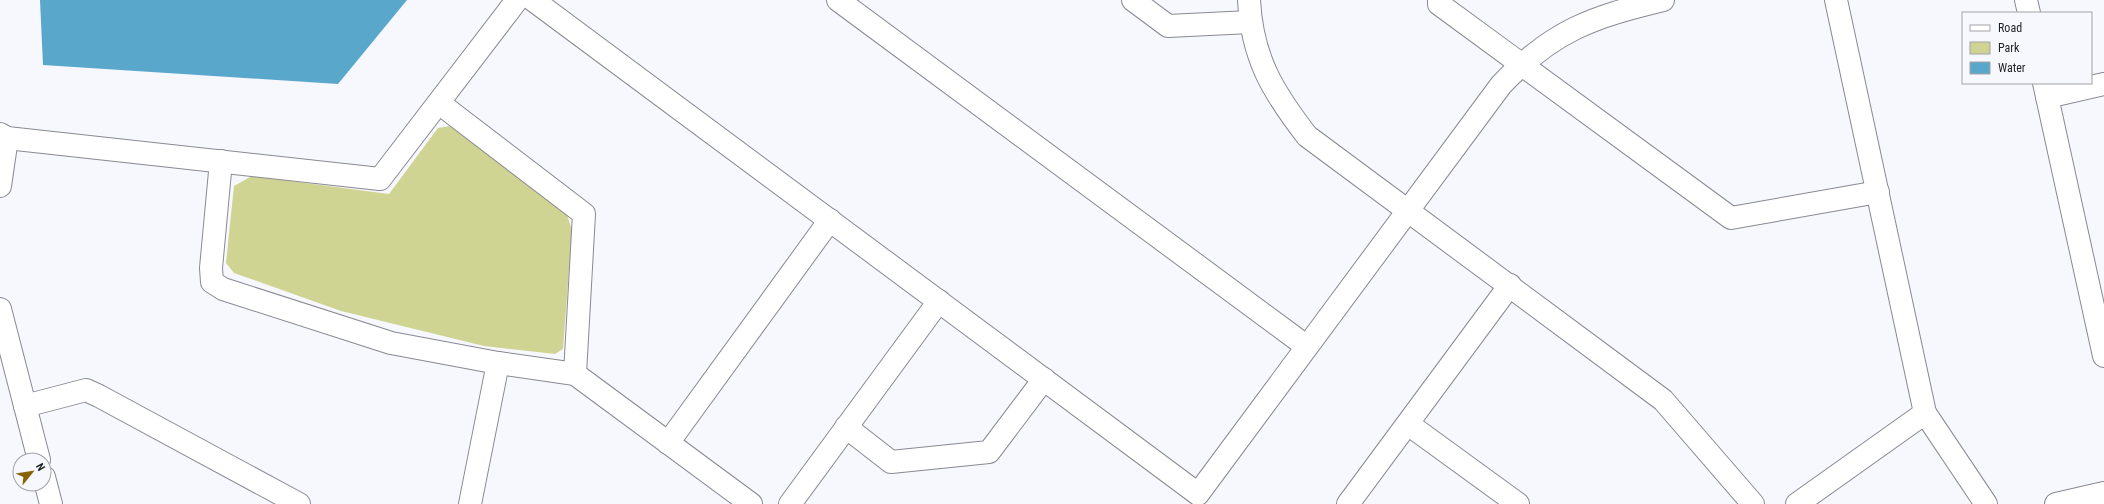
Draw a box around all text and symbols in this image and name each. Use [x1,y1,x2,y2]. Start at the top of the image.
legend [1962,12,2092,84]
text: Road [1998,21,2022,35]
text: Park [1998,41,2020,55]
text: Water [1998,61,2026,75]
north arrow [12,452,52,492]
text: N [33,461,48,474]

